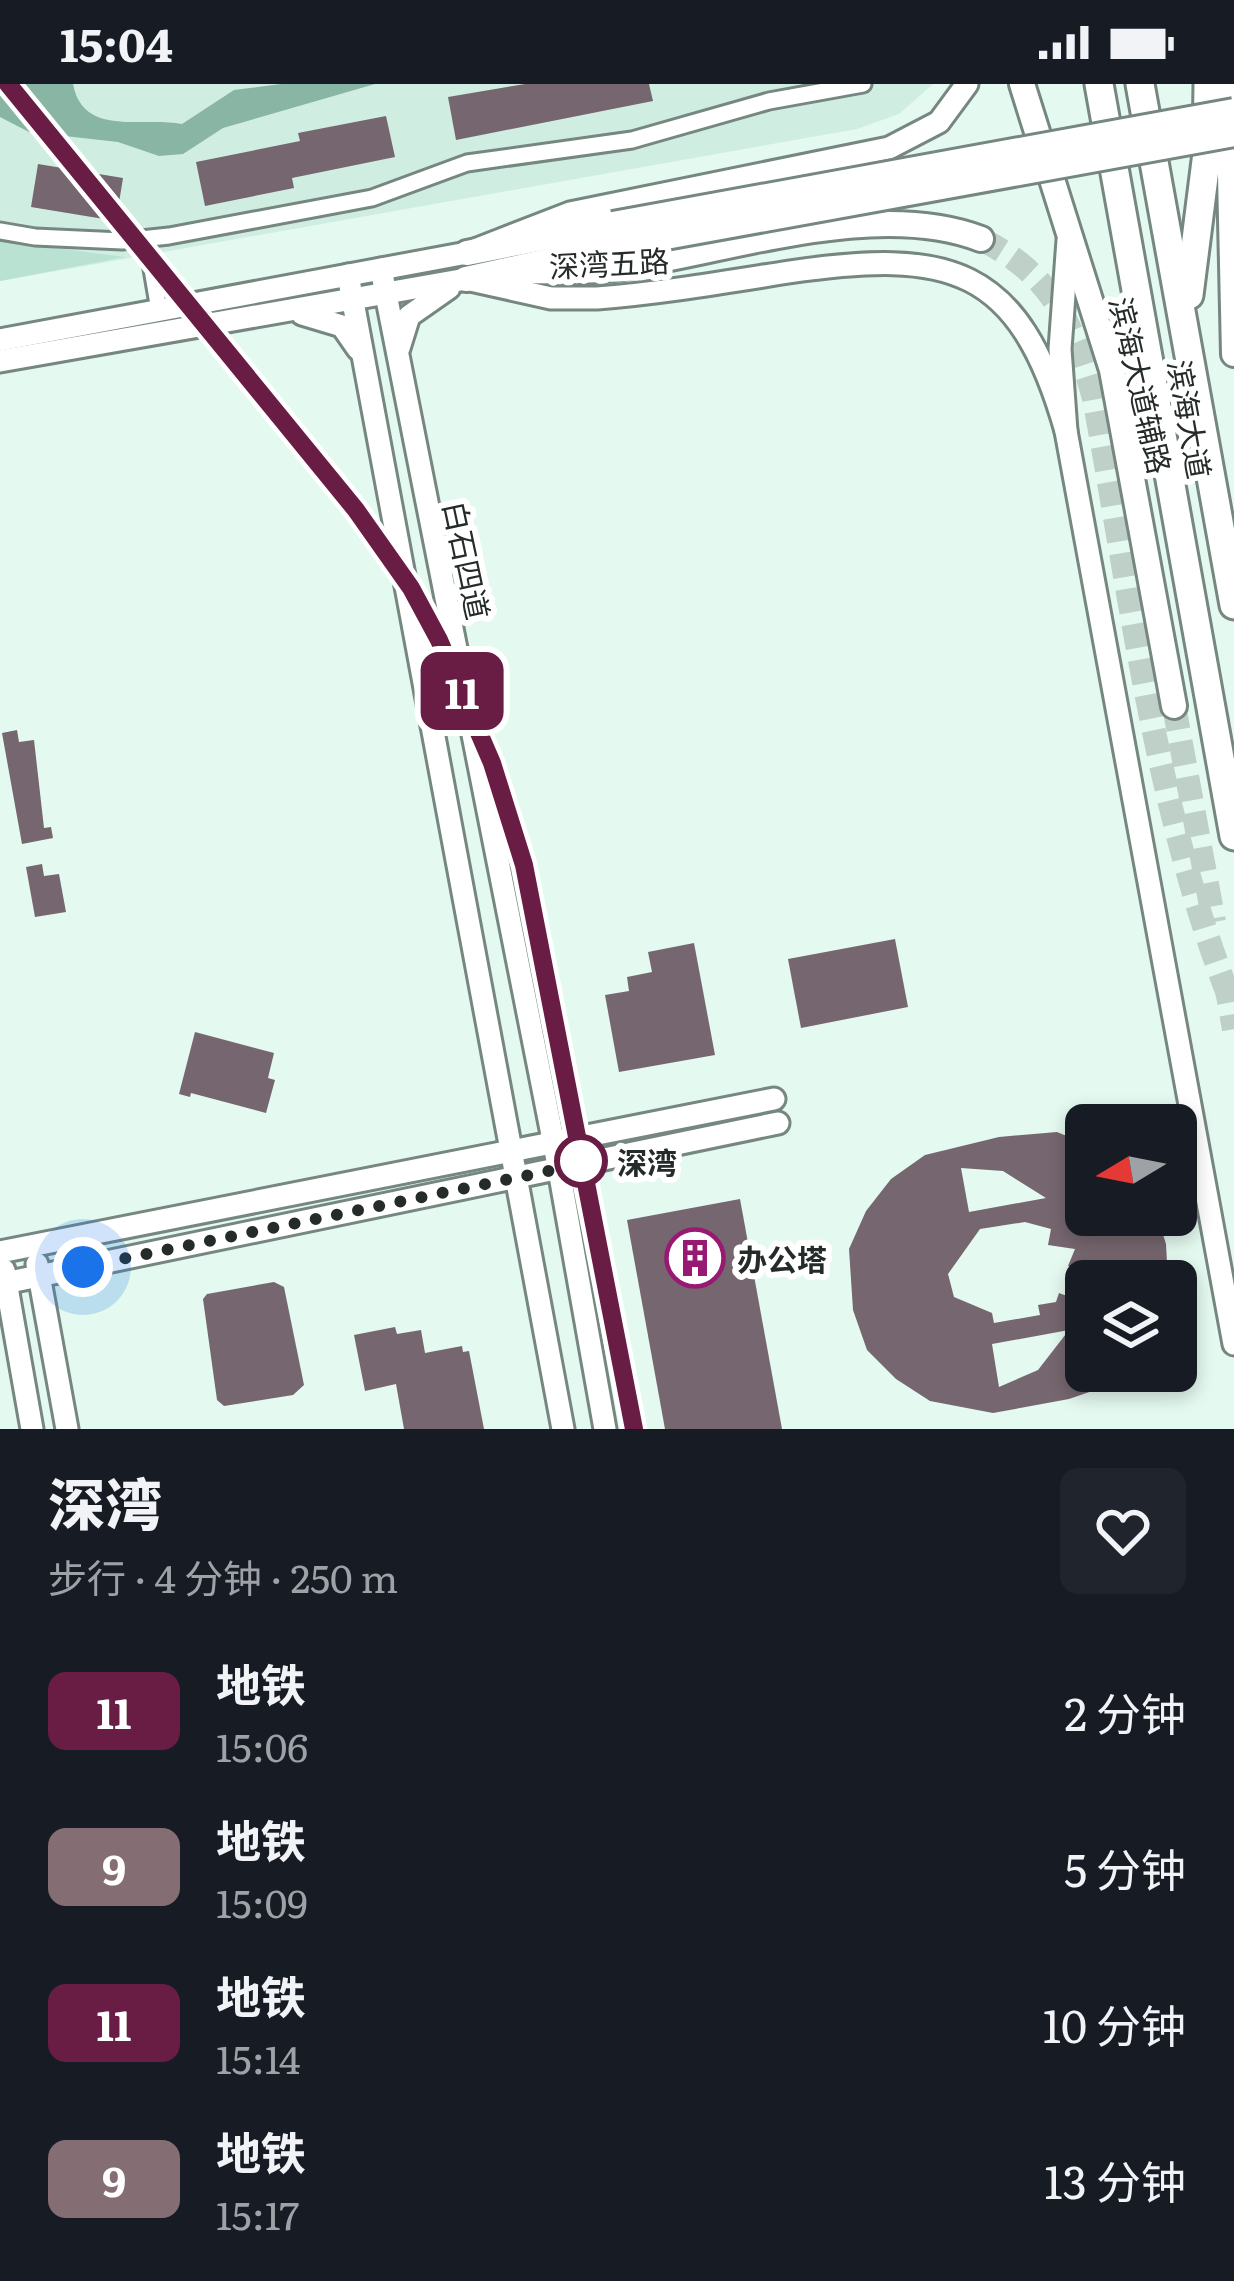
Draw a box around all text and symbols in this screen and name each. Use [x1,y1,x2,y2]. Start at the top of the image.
text: 15:04 [60,9,173,76]
street label: 深湾五路 [548,237,670,287]
street label: 滨海大道辅路 [1100,292,1184,478]
street label: 滨海大道 [1159,356,1223,482]
street label: 白石四道 [434,497,502,623]
line badge: 11 [408,652,516,730]
text: 11 [445,660,479,722]
north arrow [1065,1104,1197,1236]
map controls [1065,1104,1197,1392]
marker: 深湾 [556,1136,606,1186]
place label: 深湾 [617,1139,677,1183]
building icon: 办公塔 [664,1227,726,1289]
place label: 办公塔 [737,1236,827,1280]
your location [53,1237,113,1297]
button: layers [1065,1260,1197,1392]
text: 深湾 [48,1459,162,1544]
button: heart [1060,1468,1186,1594]
text: 步行 · 4 分钟 · 250 m [48,1547,398,1605]
text: 地铁 [216,1649,306,1716]
text: 2 分钟 [1064,1678,1186,1745]
text: 11 [97,1680,131,1742]
text: 15:06 [216,1716,308,1774]
text: 地铁 [216,1805,306,1872]
text: 5 分钟 [1064,1834,1186,1901]
text: 9 [102,1836,126,1898]
text: 15:09 [216,1872,308,1930]
text: 地铁 [216,1961,306,2028]
text: 10 分钟 [1043,1990,1186,2057]
text: 11 [97,1992,131,2054]
text: 15:14 [216,2028,300,2086]
text: 地铁 [216,2117,306,2184]
text: 13 分钟 [1044,2146,1186,2213]
text: 9 [102,2148,126,2210]
text: 15:17 [216,2184,299,2242]

